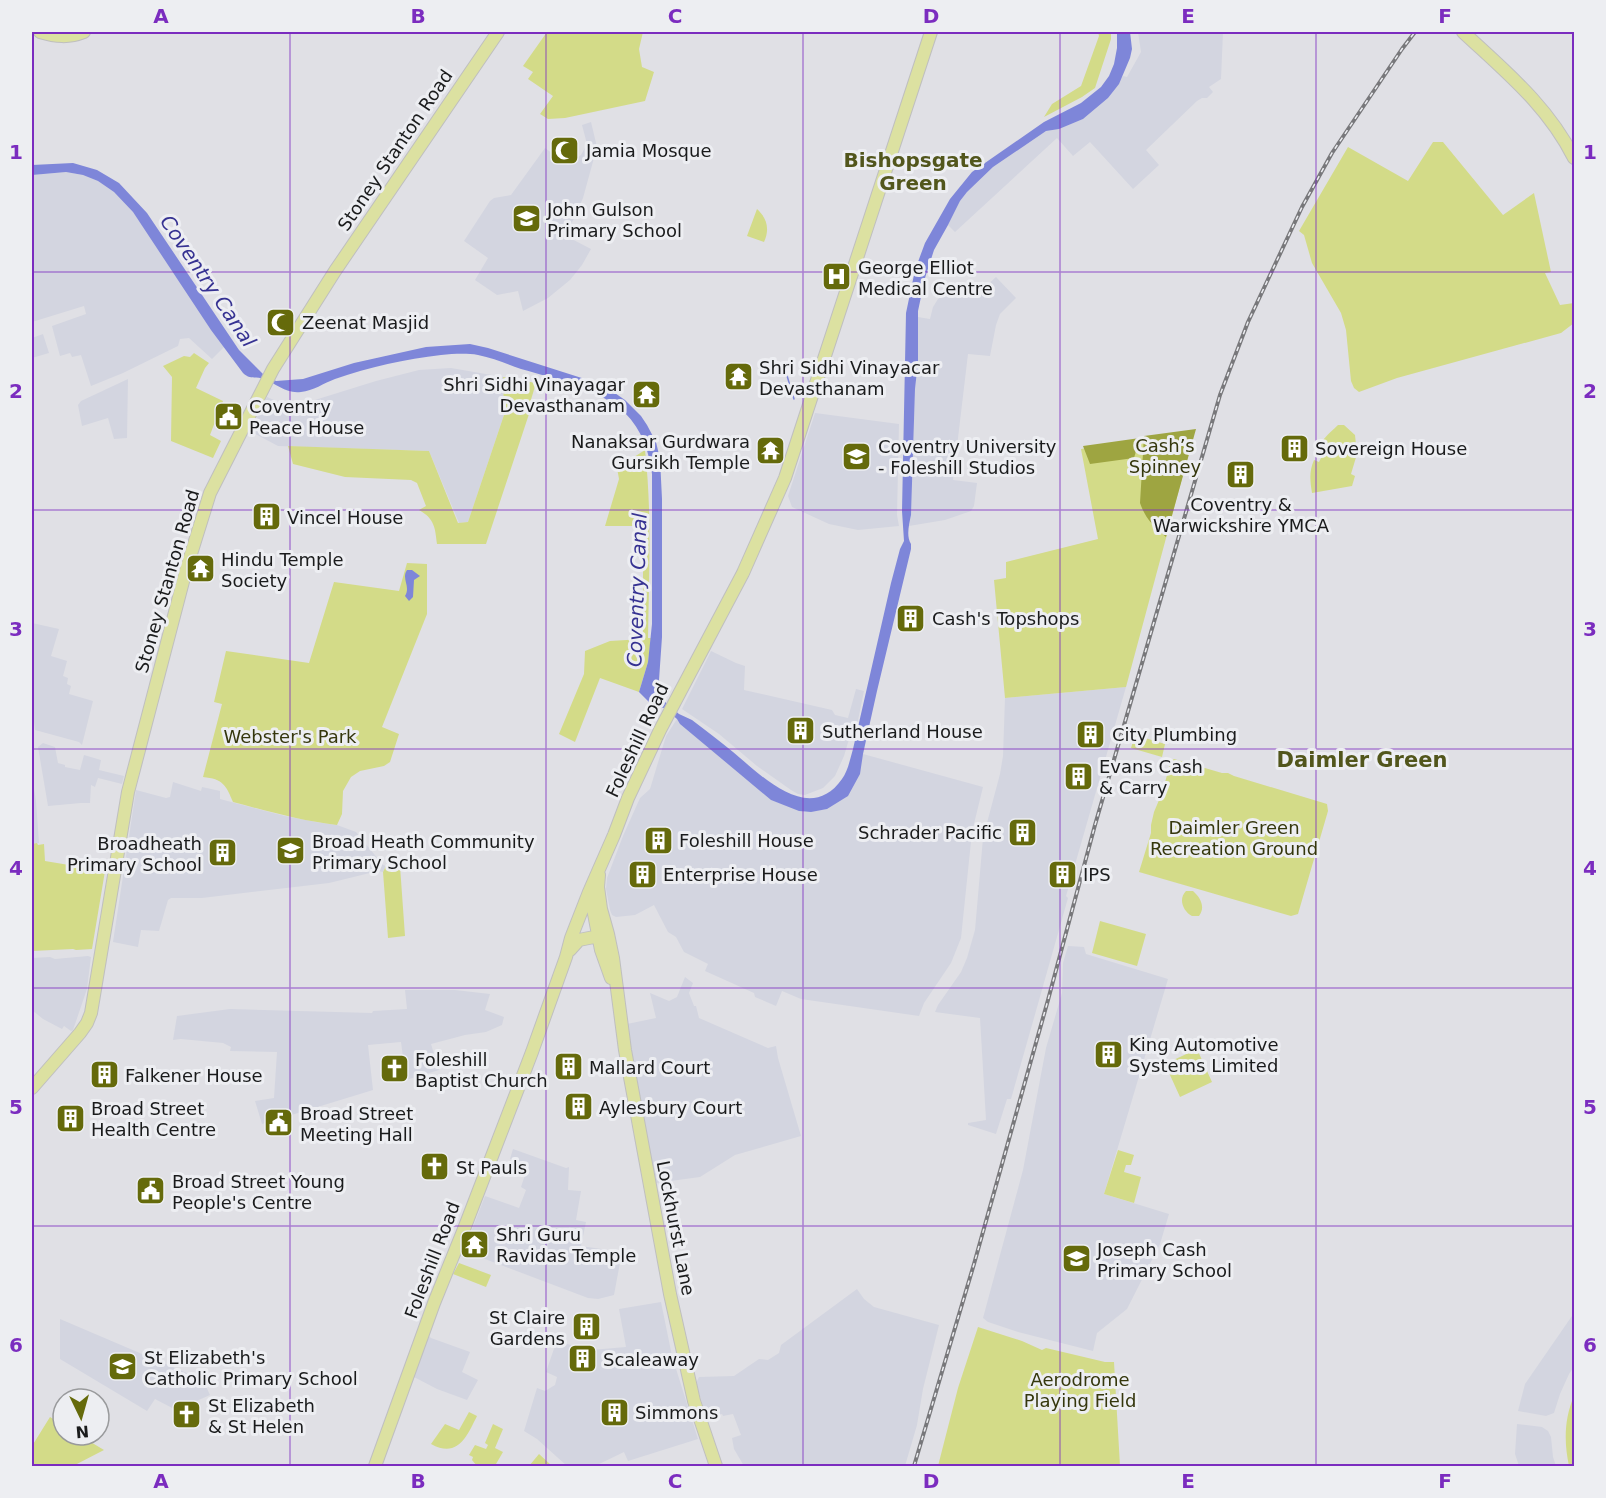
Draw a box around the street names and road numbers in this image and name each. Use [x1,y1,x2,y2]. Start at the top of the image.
street label: Stoney Stanton Road [333,66,457,234]
street label: Stoney Stanton Road [131,487,203,675]
street label: Foleshill Road [601,680,673,800]
street label: Lockhurst Lane [653,1159,699,1297]
street label: Foleshill Road [400,1199,464,1321]

